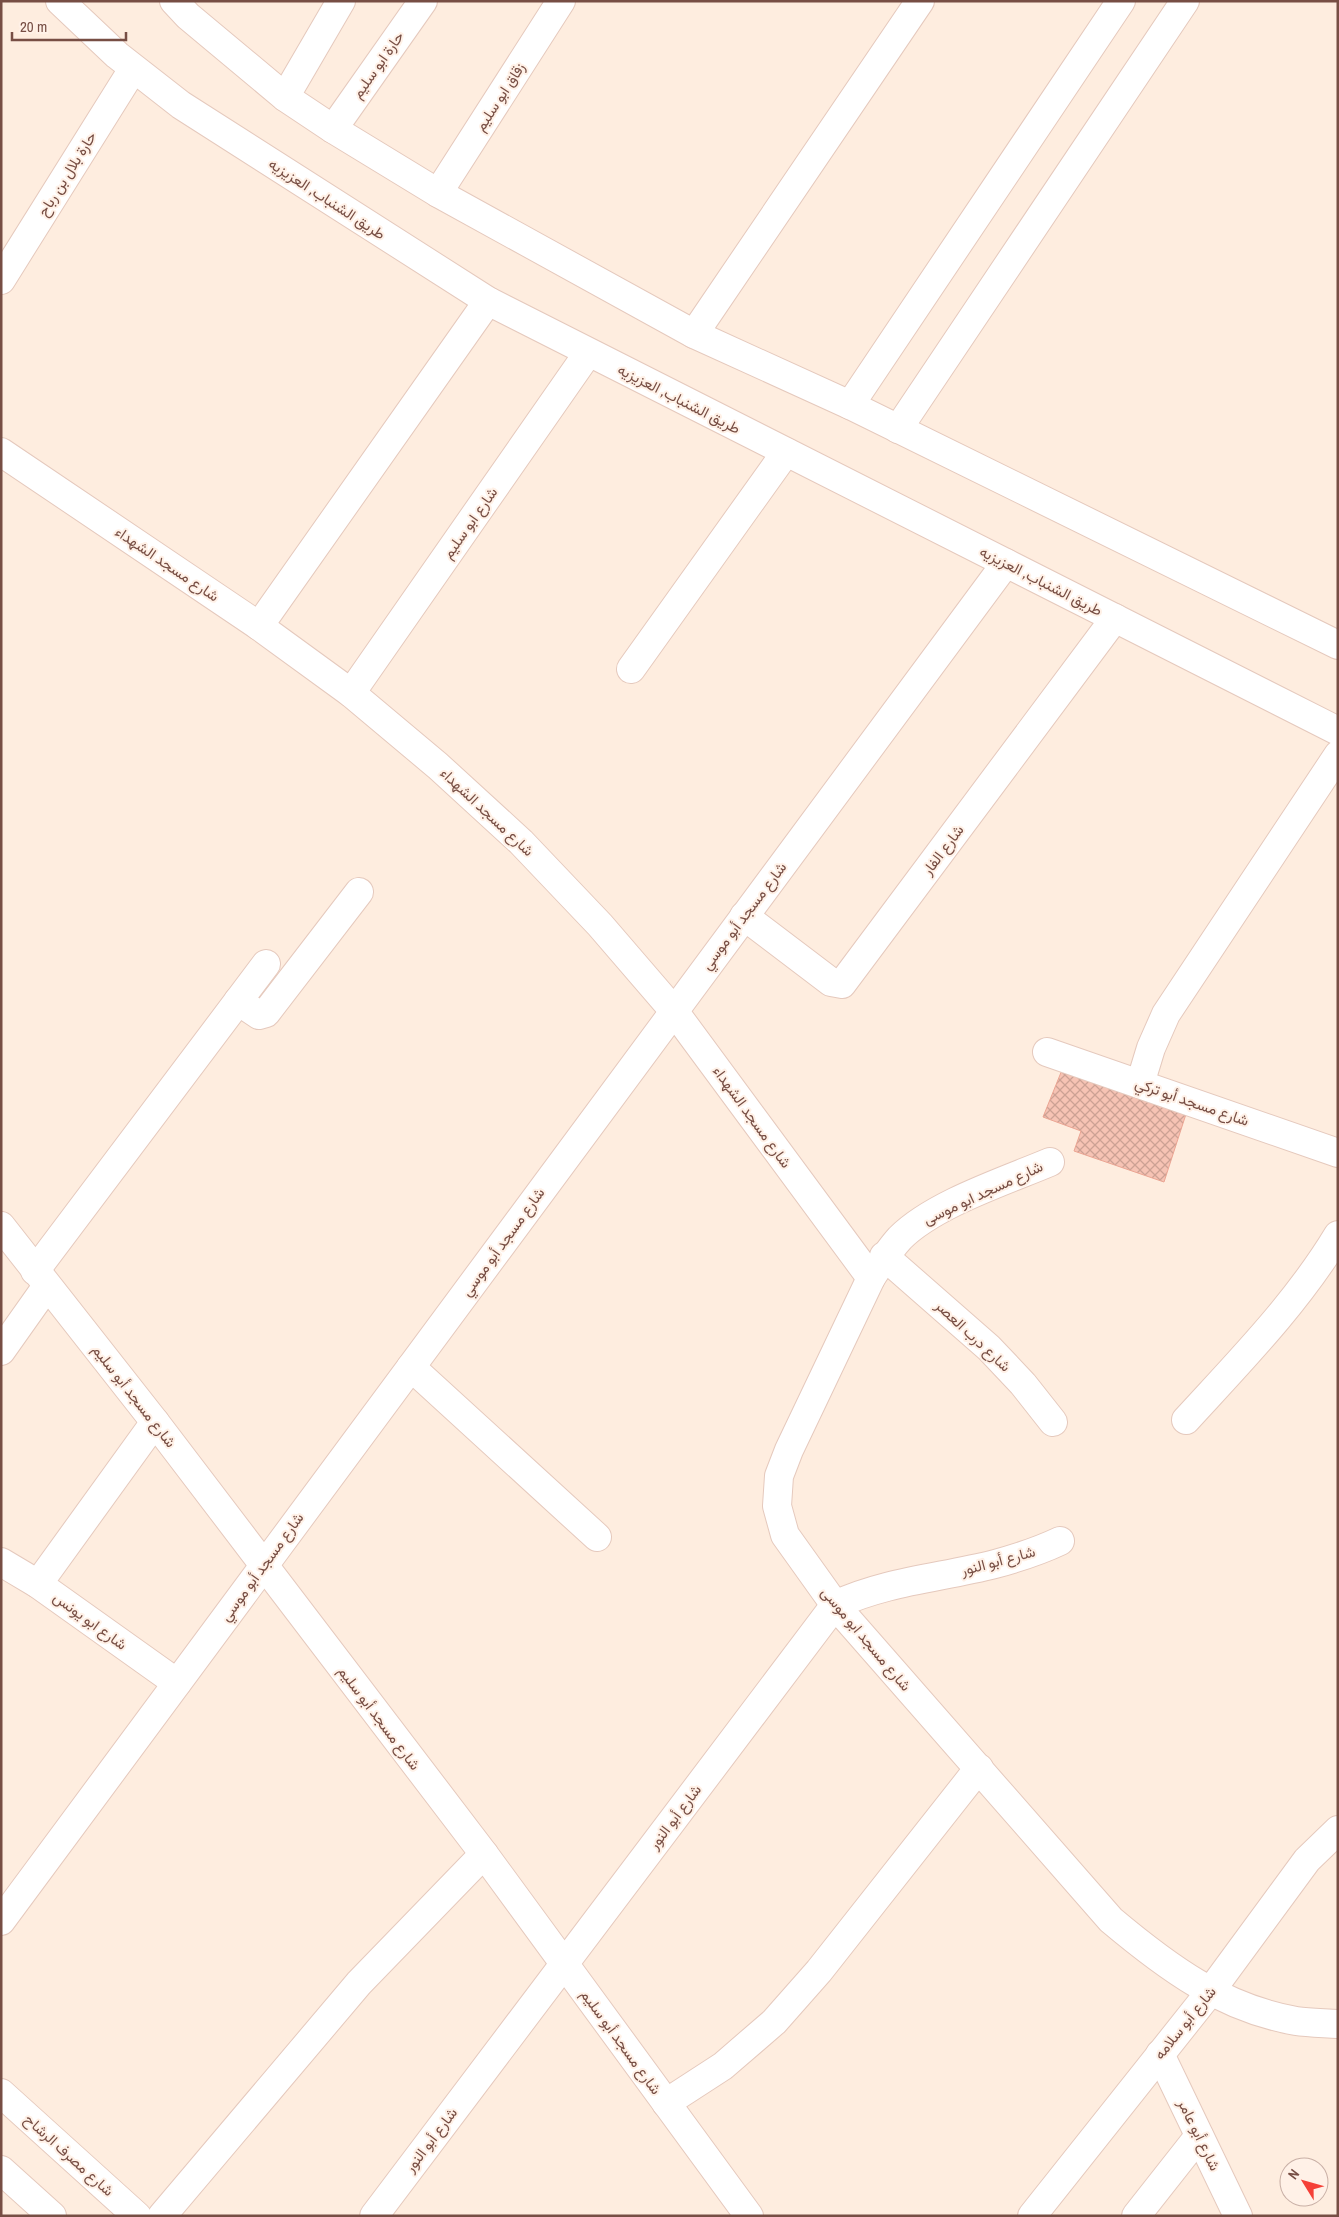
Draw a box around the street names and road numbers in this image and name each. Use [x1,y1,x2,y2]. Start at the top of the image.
street label: حارة ابو سليم [347,27,409,103]
street label: زقاق ابو سليم [469,58,530,135]
street label: حارة بلال بن رباح [32,127,102,221]
street label: طريق الشنباب, العزيزيه [265,153,390,244]
street label: طريق الشنباب, العزيزيه [614,358,745,439]
street label: شارع ابو سليم [437,483,503,563]
street label: شارع مسجد الشهداء [111,521,224,607]
street label: طريق الشنباب, العزيزيه [976,540,1107,621]
street label: شارع مسجد الشهداء [435,763,539,862]
street label: شارع الفار [916,820,969,881]
street label: شارع مسجد أبو موسي [696,857,794,976]
street label: شارع مسجد الشهداء [707,1061,797,1173]
street label: شارع مسجد أبو تركي [1131,1072,1252,1134]
street label: شارع مسجد ابو موسى [919,1155,1047,1230]
street label: شارع مسجد أبو موسي [456,1183,552,1302]
street label: شارع درب العصر [930,1294,1016,1377]
street label: شارع مسجد أبو سليم [87,1340,181,1452]
street label: شارع مسجد أبو موسي [215,1508,311,1627]
street label: شارع أبو النور [957,1540,1038,1582]
street label: شارع مسجد ابو موسى [816,1582,916,1696]
street label: شارع ابو يونس [49,1587,132,1655]
street label: شارع مسجد أبو سليم [332,1661,426,1775]
street label: شارع أبو النور [643,1780,707,1855]
street label: شارع أبو سلامه [1149,1982,1221,2064]
street label: شارع مسجد أبو سليم [575,1985,667,2099]
street label: شارع أبو عامر [1172,2095,1226,2175]
street label: شارع أبو النور [399,2103,463,2178]
street label: شارع مصرف الرشاح [19,2109,119,2201]

